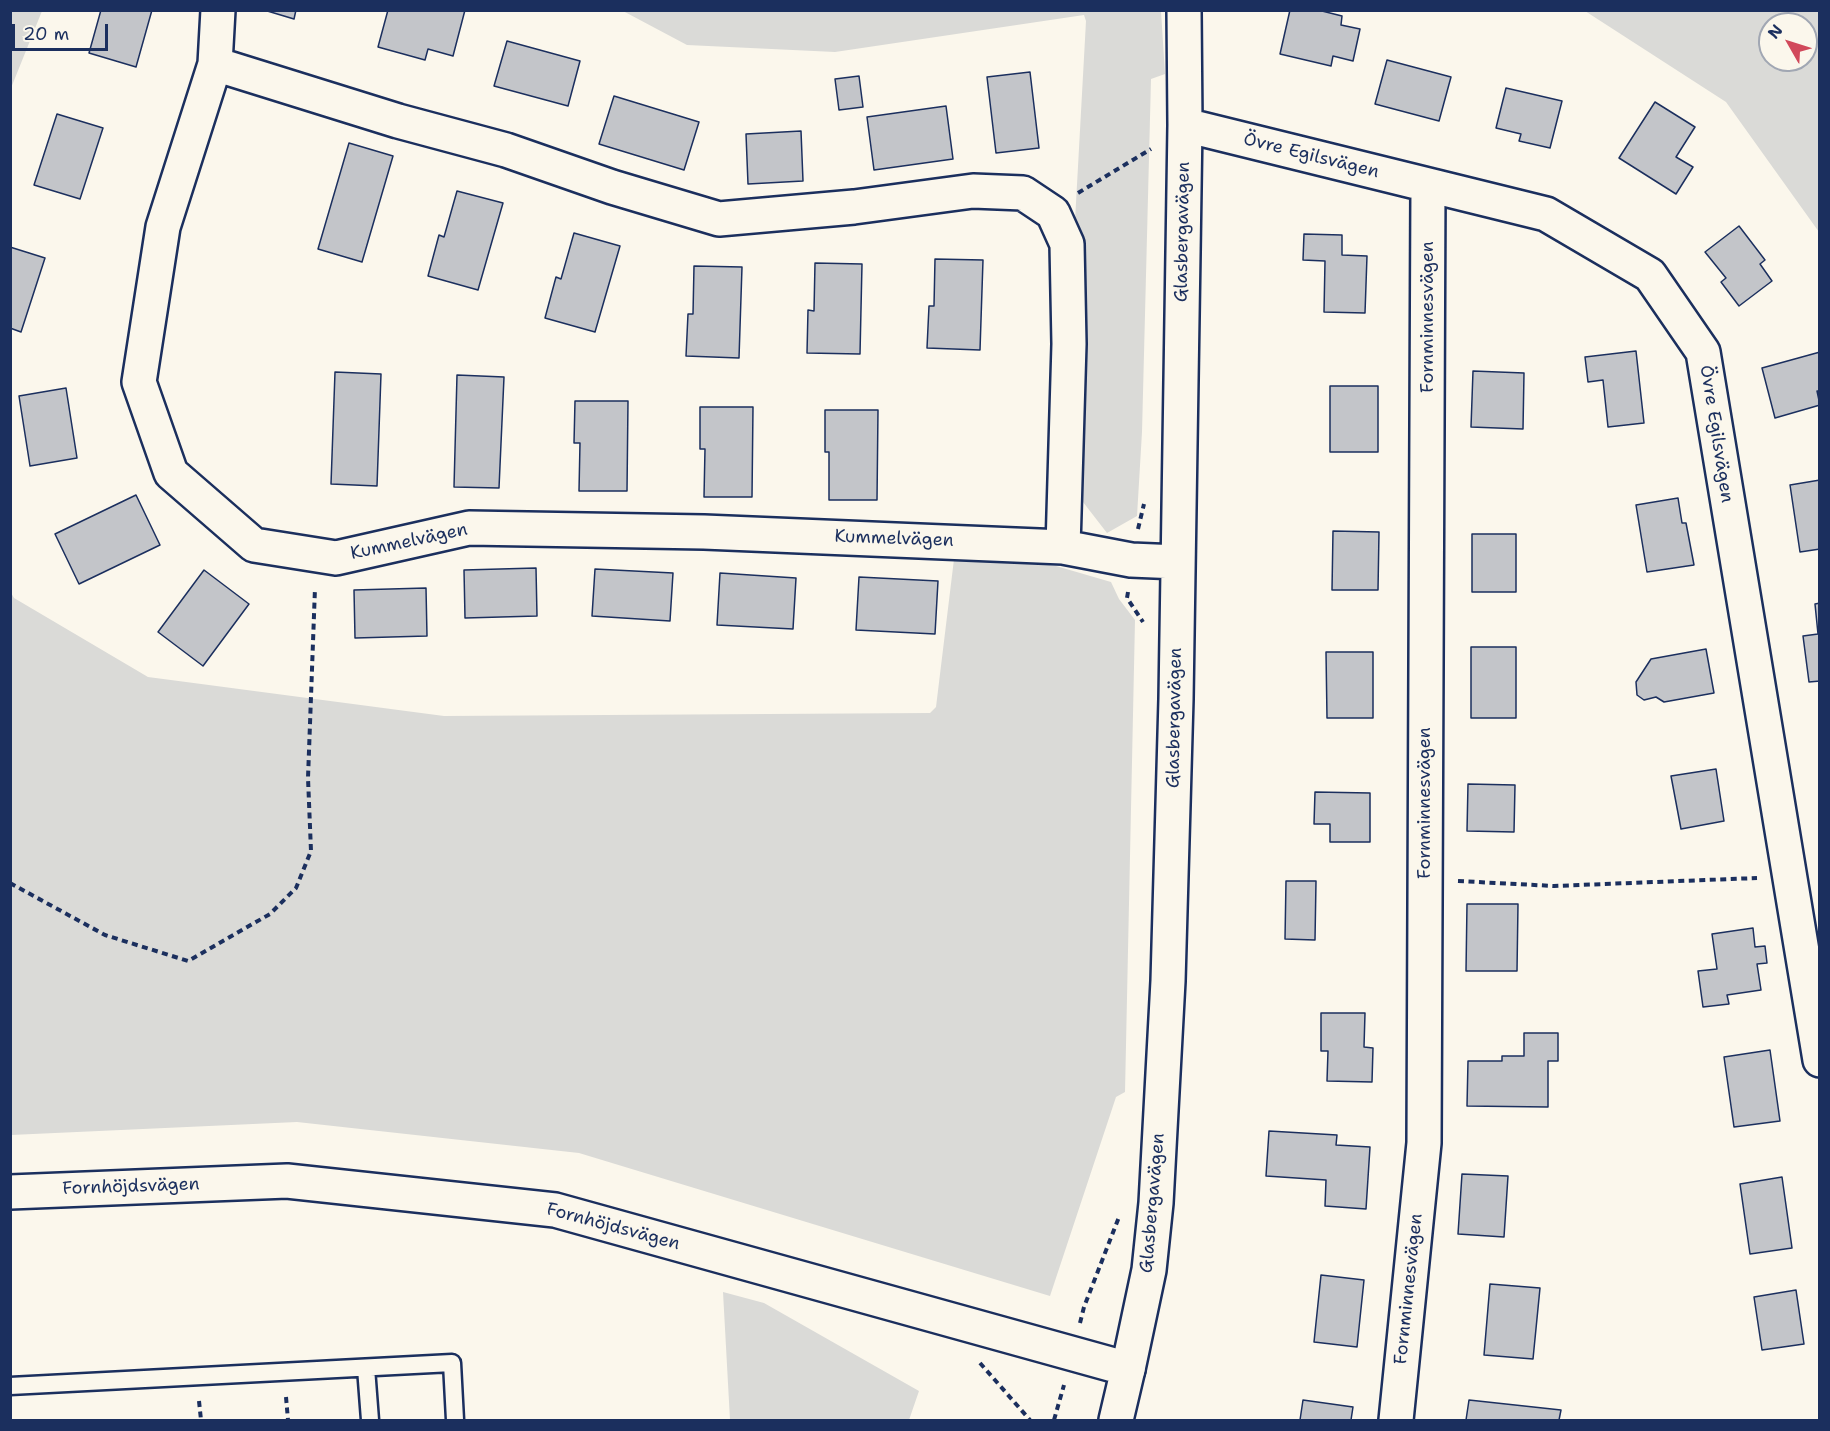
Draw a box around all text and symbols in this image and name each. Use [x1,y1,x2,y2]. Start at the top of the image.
scale bar [15,12,111,50]
north arrow [1758,12,1818,72]
text: N [1763,20,1787,43]
text: 20 m [23,22,69,46]
street label: Övre Egilsvägen [1241,129,1381,183]
street label: Glasbergavägen [1171,162,1195,302]
street label: Fornminnesvägen [1417,241,1439,393]
street label: Övre Egilsvägen [1694,364,1738,504]
street label: Kummelvägen [348,519,470,565]
street label: Kummelvägen [834,526,954,552]
street label: Glasbergavägen [1163,648,1187,788]
street label: Fornminnesvägen [1414,727,1436,879]
street label: Glasbergavägen [1136,1132,1170,1274]
street label: Fornhöjdsvägen [62,1174,200,1200]
street label: Fornhöjdsvägen [544,1199,682,1255]
street label: Fornminnesvägen [1390,1212,1428,1366]

